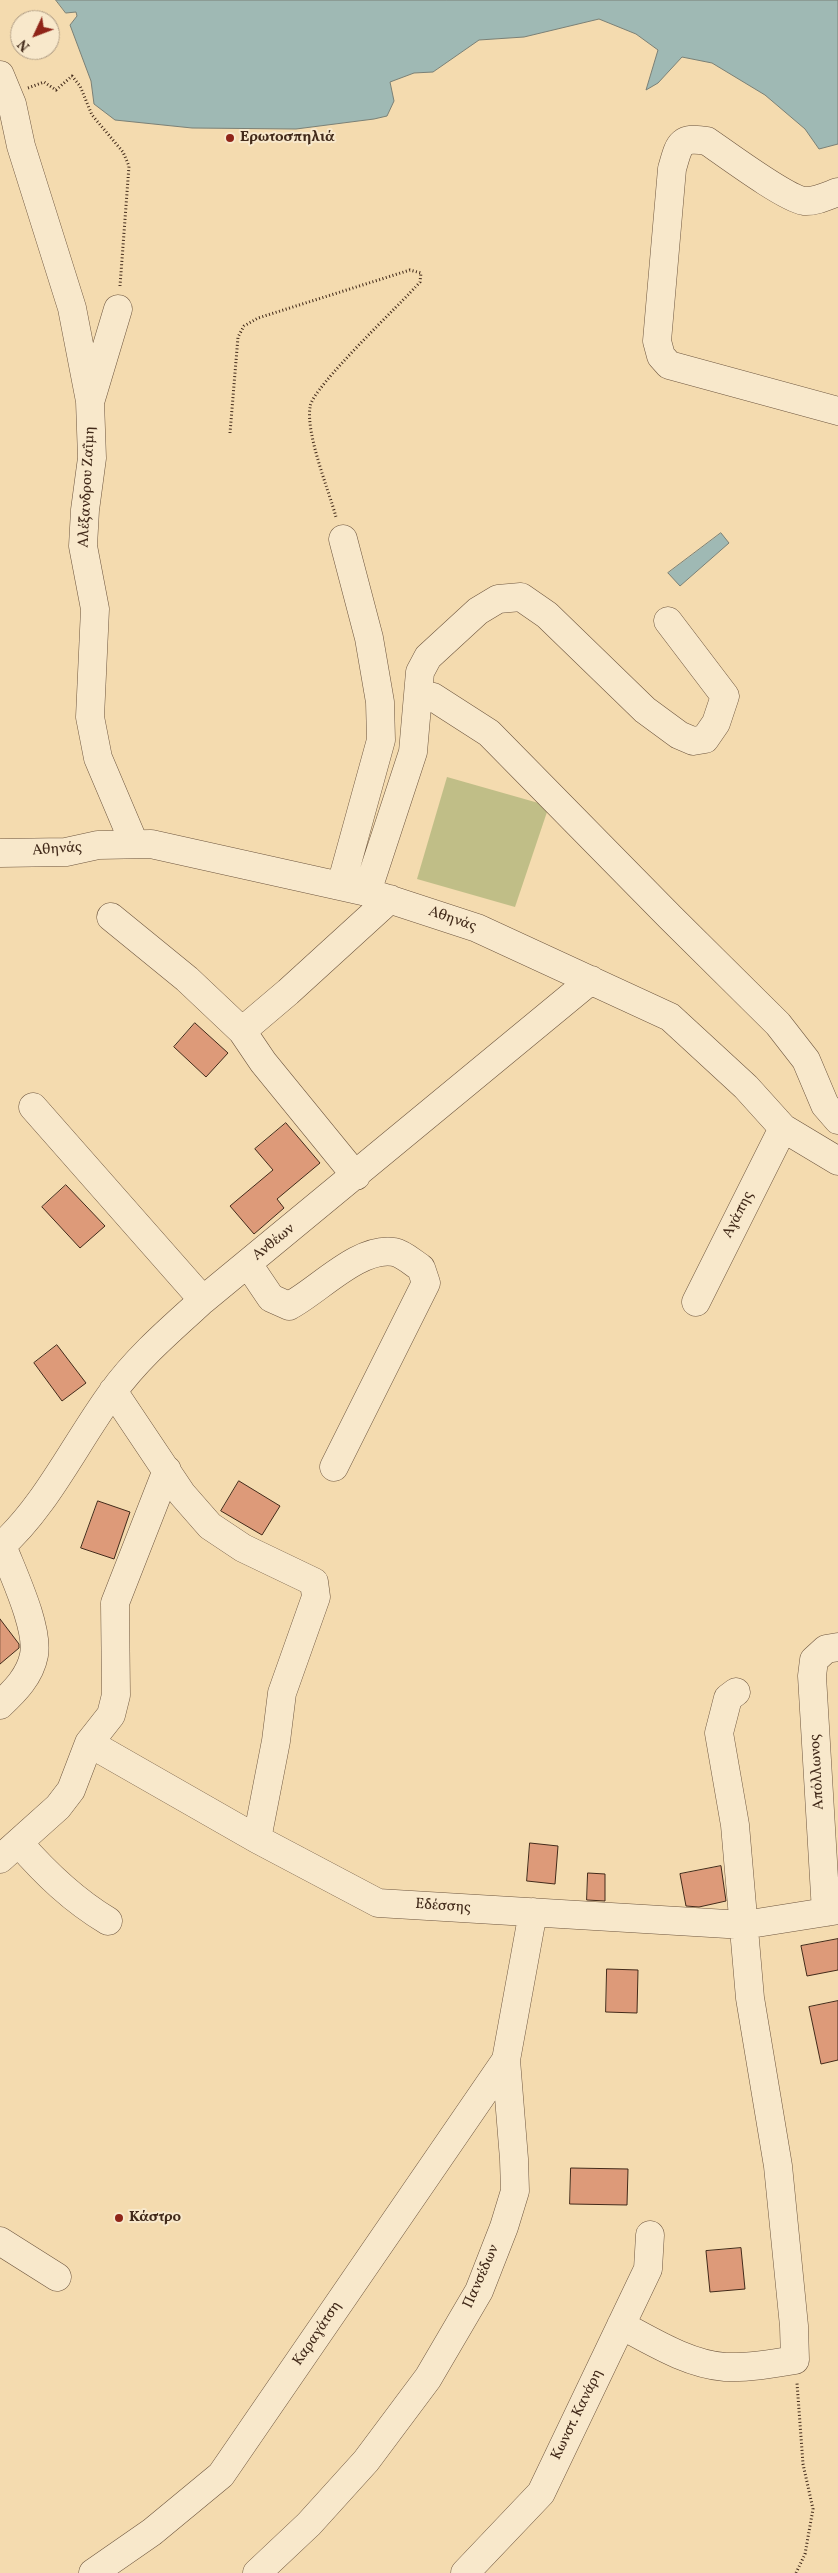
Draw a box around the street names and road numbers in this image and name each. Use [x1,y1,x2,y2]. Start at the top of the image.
street label: Αλέξανδρου Ζαΐμη [76,426,100,548]
street label: Αθηνάς [32,839,82,861]
street label: Αθηνάς [426,903,478,937]
street label: Αγάπης [720,1189,758,1241]
street label: Ανθέων [249,1221,299,1265]
street label: Απόλλωνος [807,1734,829,1810]
street label: Εδέσσης [415,1896,471,1918]
street label: Πανσέδων [460,2242,504,2312]
street label: Καραγάτση [290,2298,346,2370]
street label: Κωνστ. Κανάρη [548,2367,608,2463]

